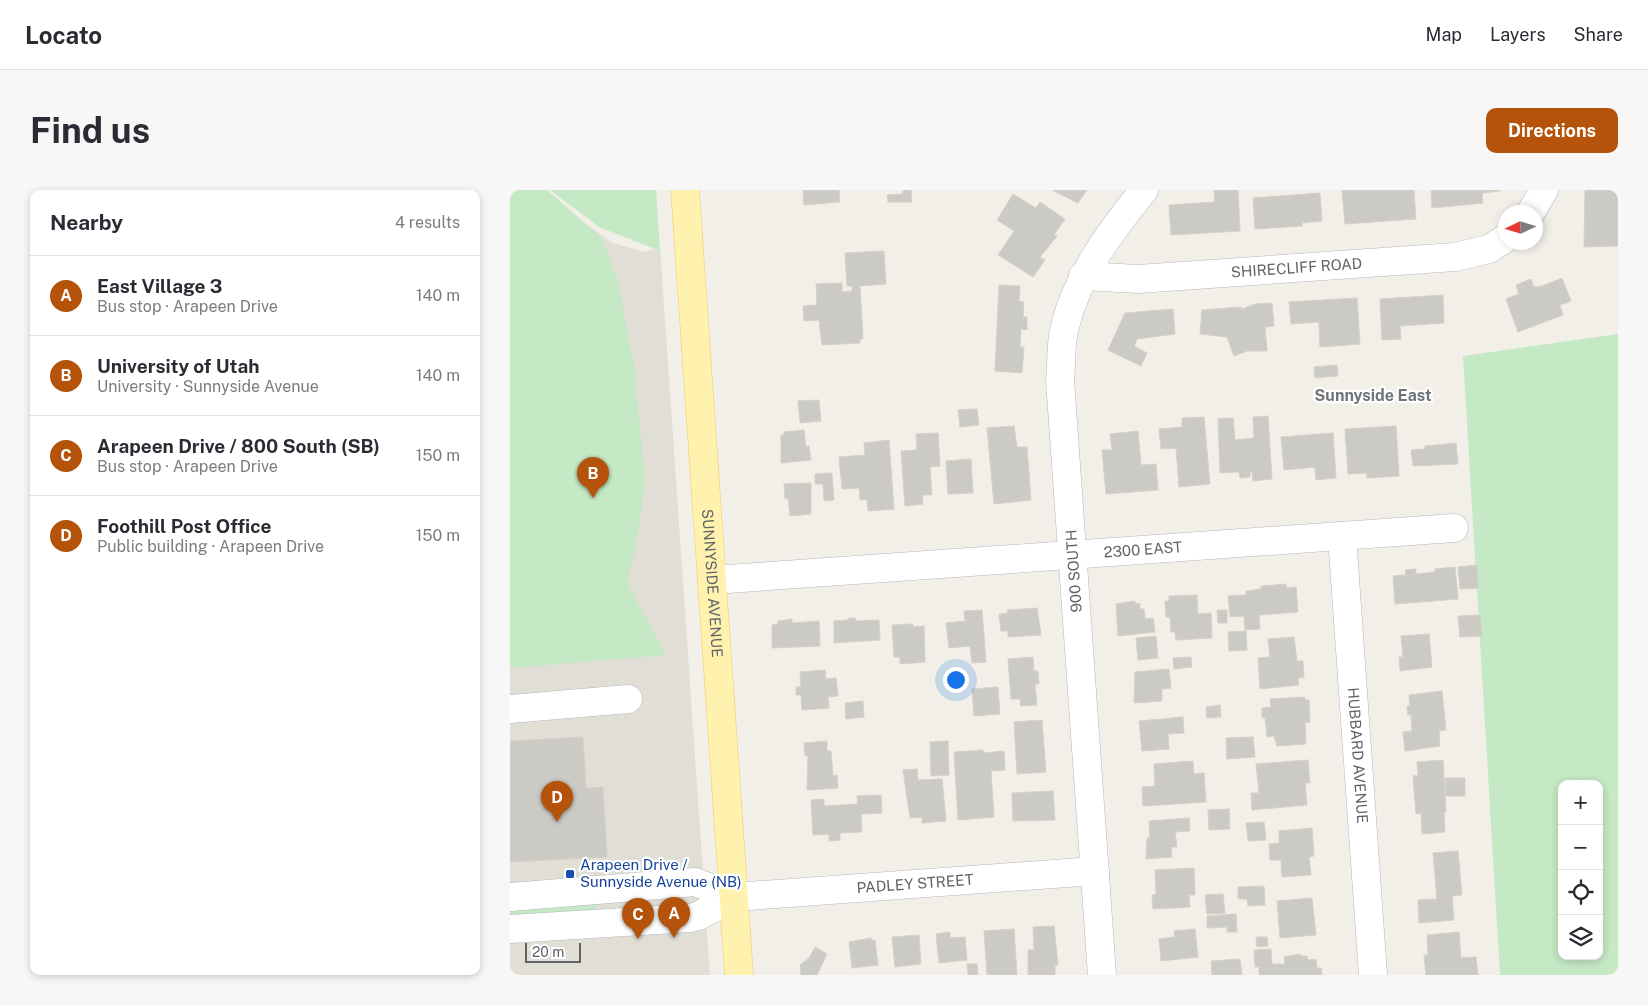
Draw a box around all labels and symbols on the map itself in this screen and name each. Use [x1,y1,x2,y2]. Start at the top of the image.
north arrow [1498,205,1543,250]
street label: SHIRECLIFF ROAD [1230,254,1363,281]
district label: Sunnyside East [1314,386,1432,405]
pin: B [577,457,609,498]
street label: SUNNYSIDE AVENUE [699,508,726,658]
street label: 900 SOUTH [1062,529,1085,613]
street label: 2300 EAST [1103,538,1183,561]
your location [943,667,969,693]
street label: HUBBARD AVENUE [1345,687,1371,824]
pin: D [541,781,573,822]
place label: Arapeen Drive / Sunnyside Avenue (NB) [580,856,742,890]
marker: Arapeen Drive / Sunnyside Avenue (NB) [564,868,576,880]
street label: PADLEY STREET [856,871,974,896]
pin: A [658,897,690,938]
pin: C [622,898,654,939]
scale bar [525,940,581,963]

